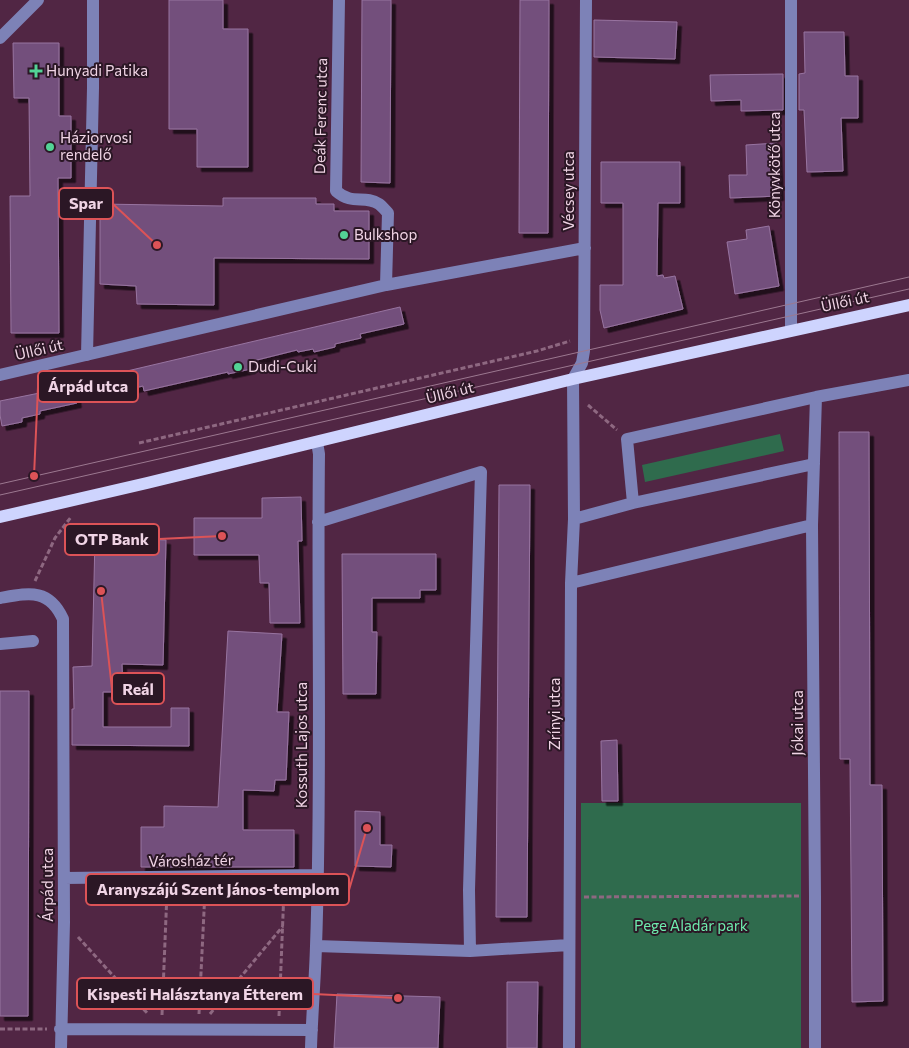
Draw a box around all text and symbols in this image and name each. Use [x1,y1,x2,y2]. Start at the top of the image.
street label: Deák Ferenc utca [310,58,330,174]
place label: Hunyadi Patika [46,61,148,79]
marker: Hunyadi Patika [30,65,42,77]
street label: Könyvkötő utca [765,112,783,218]
place label: Háziorvosi rendelő [60,128,132,163]
marker: Háziorvosi rendelő [44,141,56,153]
street label: Vécsey utca [559,151,577,231]
callout: Spar [59,188,113,219]
text: Spar [69,193,103,212]
place label: Bulkshop [354,225,417,243]
marker: Bulkshop [338,229,350,241]
street label: Üllői út [819,287,871,315]
street label: Üllői út [13,335,65,363]
place label: Dudi-Cuki [248,357,317,375]
marker: Dudi-Cuki [232,361,244,373]
callout: Árpád utca [38,371,138,402]
text: Árpád utca [48,376,128,395]
street label: Üllői út [424,377,476,407]
callout: OTP Bank [65,524,159,555]
text: OTP Bank [75,529,150,548]
callout: Reál [112,673,164,704]
street label: Zrínyi utca [545,678,563,750]
text: Reál [122,679,154,698]
street label: Kossuth Lajos utca [292,682,310,808]
street label: Jókai utca [788,690,806,756]
street label: Árpád utca [37,848,56,922]
street label: Városház tér [148,850,234,870]
callout: Aranyszájú Szent János-templom [86,874,349,905]
text: Aranyszájú Szent János-templom [97,879,339,898]
park label: Pege Aladár park [634,916,748,934]
callout: Kispesti Halásztanya Étterem [77,978,313,1009]
text: Kispesti Halásztanya Étterem [87,984,303,1003]

